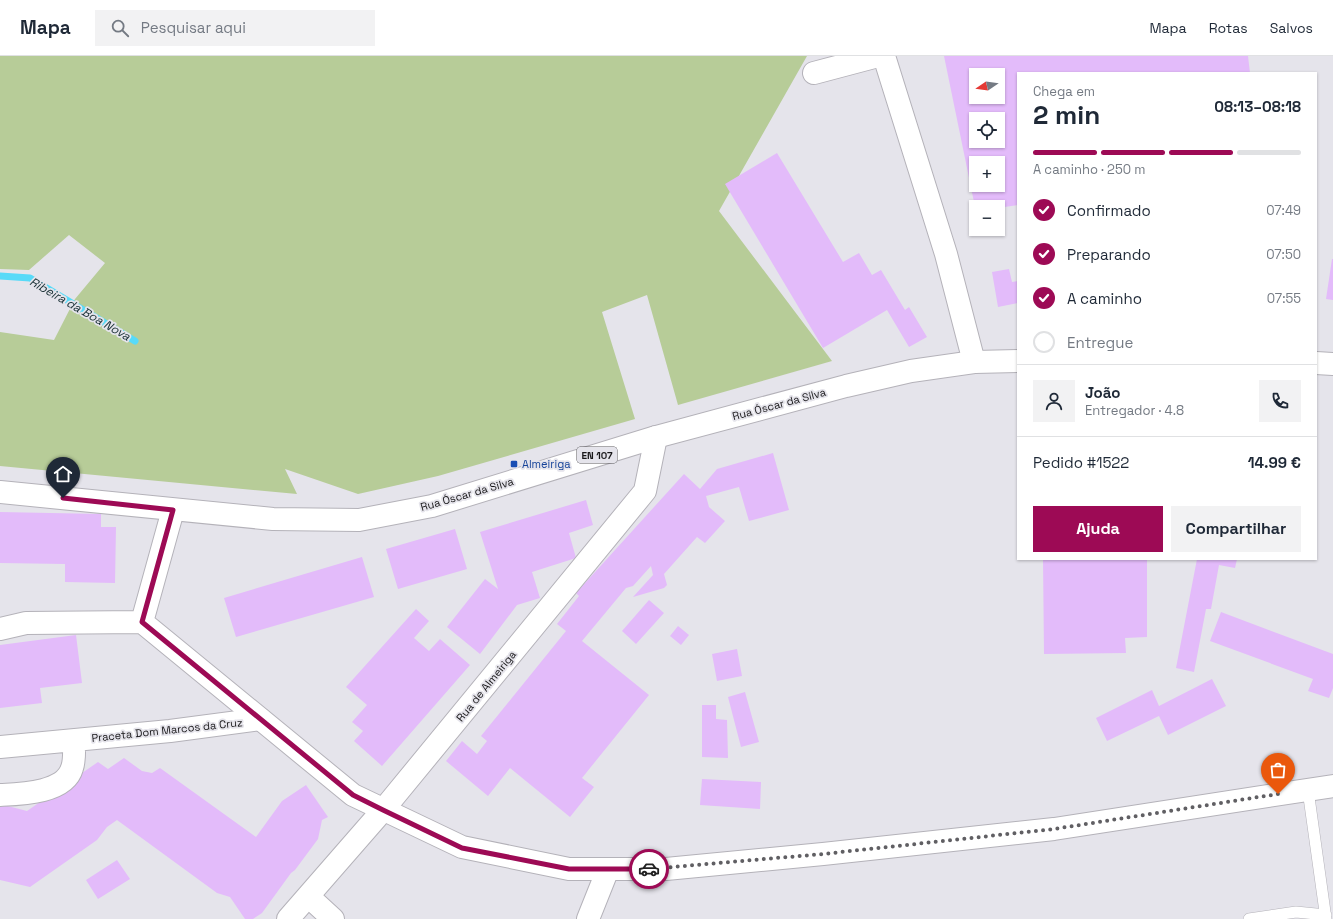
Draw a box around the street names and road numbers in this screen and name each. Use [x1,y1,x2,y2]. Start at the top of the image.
street label: Rua Óscar da Silva [730,384,828,423]
road number: EN 107 [577,447,617,463]
street label: Rua Óscar da Silva [419,473,516,514]
street label: Rua de Almeiriga [453,647,519,724]
street label: Praceta Dom Marcos da Cruz [91,715,244,745]

